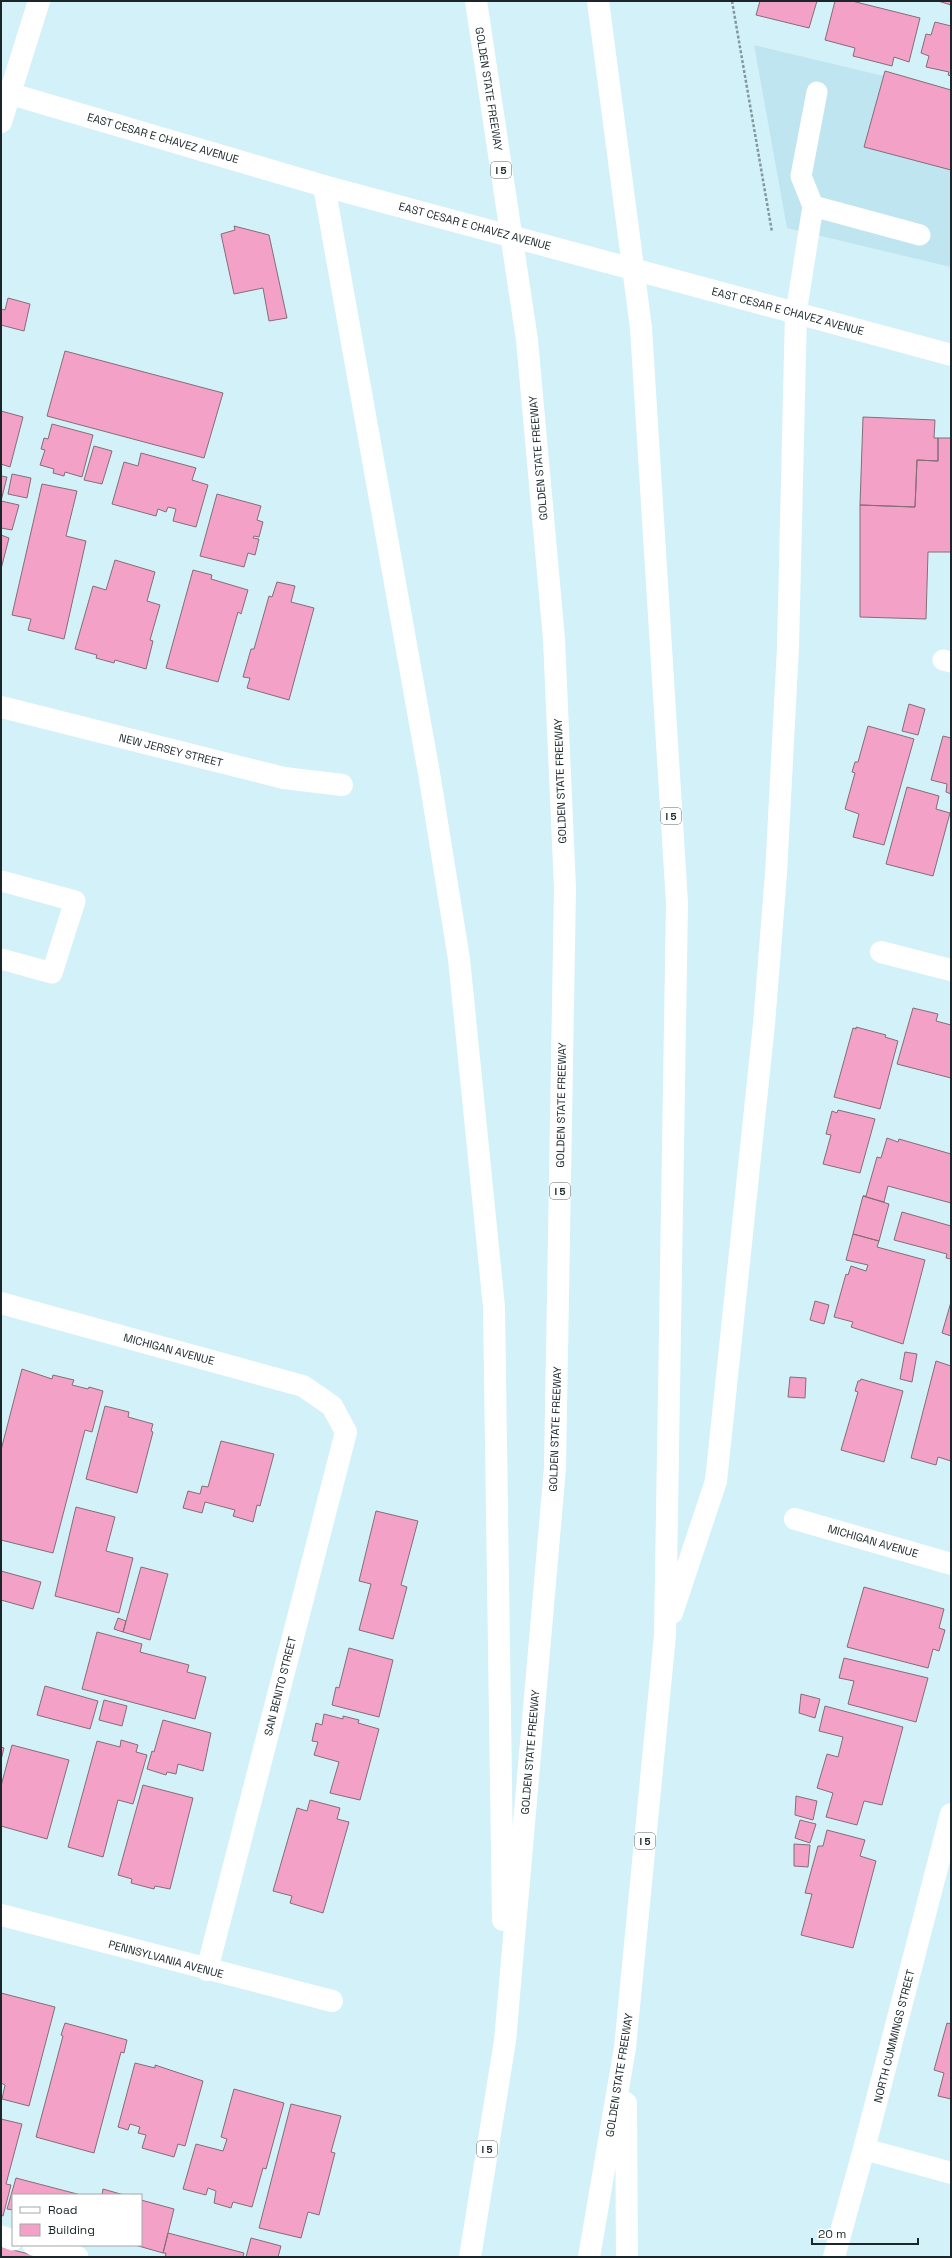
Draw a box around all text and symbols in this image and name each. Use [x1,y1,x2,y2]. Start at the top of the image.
street label: GOLDEN STATE FREEWAY [472,26,506,152]
street label: EAST CESAR E CHAVEZ AVENUE [86,110,240,166]
road number: I 5 [491,162,511,178]
street label: EAST CESAR E CHAVEZ AVENUE [397,199,553,253]
street label: EAST CESAR E CHAVEZ AVENUE [710,284,866,338]
street label: GOLDEN STATE FREEWAY [526,395,550,521]
street label: GOLDEN STATE FREEWAY [551,718,569,844]
street label: NEW JERSEY STREET [118,730,225,770]
road number: I 5 [661,808,681,824]
street label: GOLDEN STATE FREEWAY [553,1042,569,1168]
road number: I 5 [550,1183,570,1199]
street label: MICHIGAN AVENUE [122,1330,216,1368]
street label: GOLDEN STATE FREEWAY [546,1366,564,1492]
street label: MICHIGAN AVENUE [826,1521,920,1561]
street label: SAN BENITO STREET [261,1634,299,1737]
street label: GOLDEN STATE FREEWAY [518,1689,542,1815]
road number: I 5 [635,1833,655,1849]
street label: PENNSYLVANIA AVENUE [107,1937,225,1981]
street label: NORTH CUMMINGS STREET [871,1967,917,2104]
street label: GOLDEN STATE FREEWAY [602,2012,636,2138]
road number: I 5 [477,2141,497,2157]
legend [12,2194,142,2246]
text: Road [48,2202,77,2218]
scale bar [812,2220,918,2246]
text: Building [48,2222,95,2238]
text: 20 m [818,2226,846,2242]

